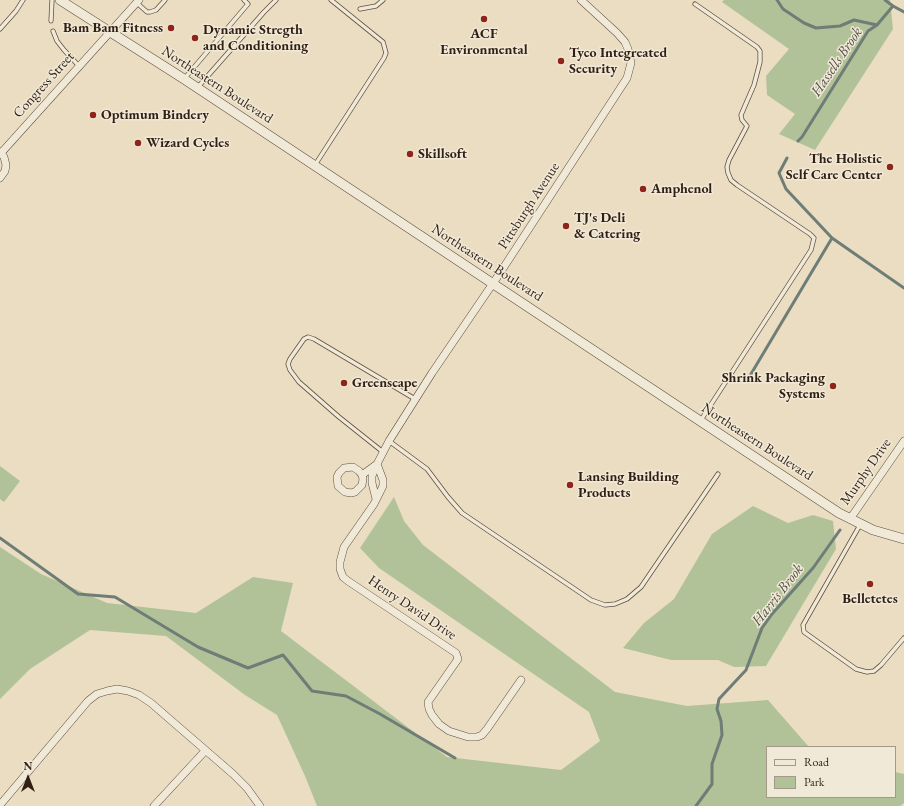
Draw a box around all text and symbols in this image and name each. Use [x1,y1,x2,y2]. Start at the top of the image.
marker: ACF Environmental [479,14,489,24]
place label: Bam Bam Fitness [63,20,163,36]
place label: Dynamic Stregth and Conditioning [203,22,308,54]
marker: Bam Bam Fitness [166,23,176,33]
water label: Hassells Brook [807,24,867,100]
place label: ACF Environmental [440,26,528,58]
marker: Dynamic Stregth and Conditioning [190,33,200,43]
street label: Northeastern Boulevard [158,43,276,127]
place label: Tyco Integreated Security [569,45,667,78]
street label: Congress Street [10,49,78,121]
marker: Tyco Integreated Security [556,56,566,66]
place label: Optimum Bindery [101,107,209,123]
marker: Optimum Bindery [88,110,98,120]
place label: Wizard Cycles [146,135,229,151]
marker: Wizard Cycles [133,138,143,148]
place label: Skillsoft [418,146,467,162]
marker: Skillsoft [405,149,415,159]
place label: The Holistic Self Care Center [786,151,882,184]
street label: Pittsburgh Avenue [495,159,563,253]
marker: The Holistic Self Care Center [885,162,895,172]
place label: Amphenol [651,181,712,197]
marker: Amphenol [638,184,648,194]
place label: TJ's Deli & Catering [574,210,640,242]
street label: Northeastern Boulevard [428,221,546,305]
marker: TJ's Deli & Catering [561,221,571,231]
place label: Shrink Packaging Systems [722,370,825,402]
place label: Greenscape [352,375,417,391]
marker: Greenscape [339,378,349,388]
marker: Shrink Packaging Systems [828,381,838,391]
street label: Northeastern Boulevard [698,400,816,484]
street label: Murphy Drive [837,436,895,508]
place label: Lansing Building Products [578,469,679,502]
marker: Lansing Building Products [565,480,575,490]
water label: Harris Brook [748,561,808,629]
street label: Henry David Drive [365,572,459,644]
marker: Belletetes [865,579,875,589]
place label: Belletetes [842,591,898,607]
legend [766,746,896,798]
text: Road [804,754,829,770]
north arrow [8,758,48,798]
text: N [24,759,32,773]
text: Park [804,774,824,790]

